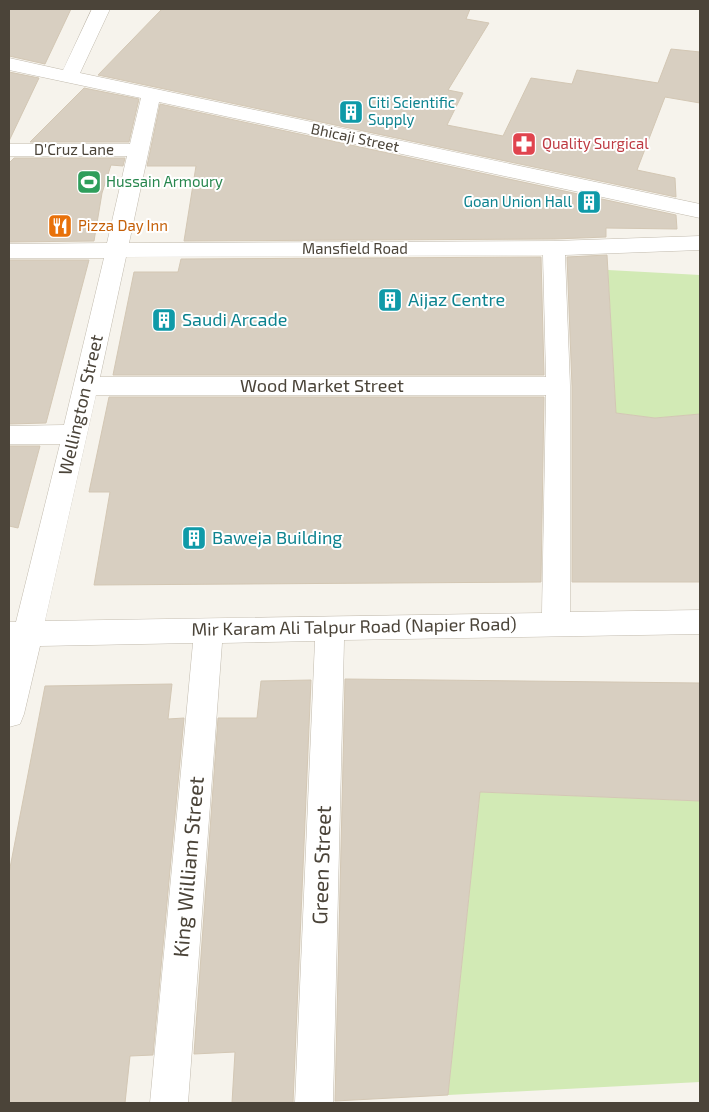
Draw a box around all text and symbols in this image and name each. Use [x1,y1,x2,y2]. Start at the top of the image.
place label: Citi Scientific Supply [368,93,455,128]
building icon: Citi Scientific Supply [338,99,364,125]
street label: Bhicaji Street [309,119,401,156]
pharmacy icon: Quality Surgical [511,131,537,157]
place label: Quality Surgical [542,134,649,153]
street label: D'Cruz Lane [34,140,114,158]
sports icon: Hussain Armoury [76,169,102,195]
place label: Hussain Armoury [106,172,223,190]
building icon: Goan Union Hall [576,189,602,215]
place label: Goan Union Hall [464,192,573,210]
restaurant icon: Pizza Day Inn [47,213,73,239]
place label: Pizza Day Inn [78,216,168,234]
street label: Mansfield Road [302,239,408,257]
building icon: Aijaz Centre [377,287,403,313]
place label: Aijaz Centre [408,288,505,310]
building icon: Saudi Arcade [151,307,177,333]
place label: Saudi Arcade [182,308,287,330]
street label: Wellington Street [53,332,107,477]
street label: Wood Market Street [240,374,404,396]
building icon: Baweja Building [181,525,207,551]
place label: Baweja Building [212,526,342,548]
street label: Mir Karam Ali Talpur Road (Napier Road) [191,612,517,640]
street label: King William Street [167,775,208,958]
street label: Green Street [306,805,335,925]

